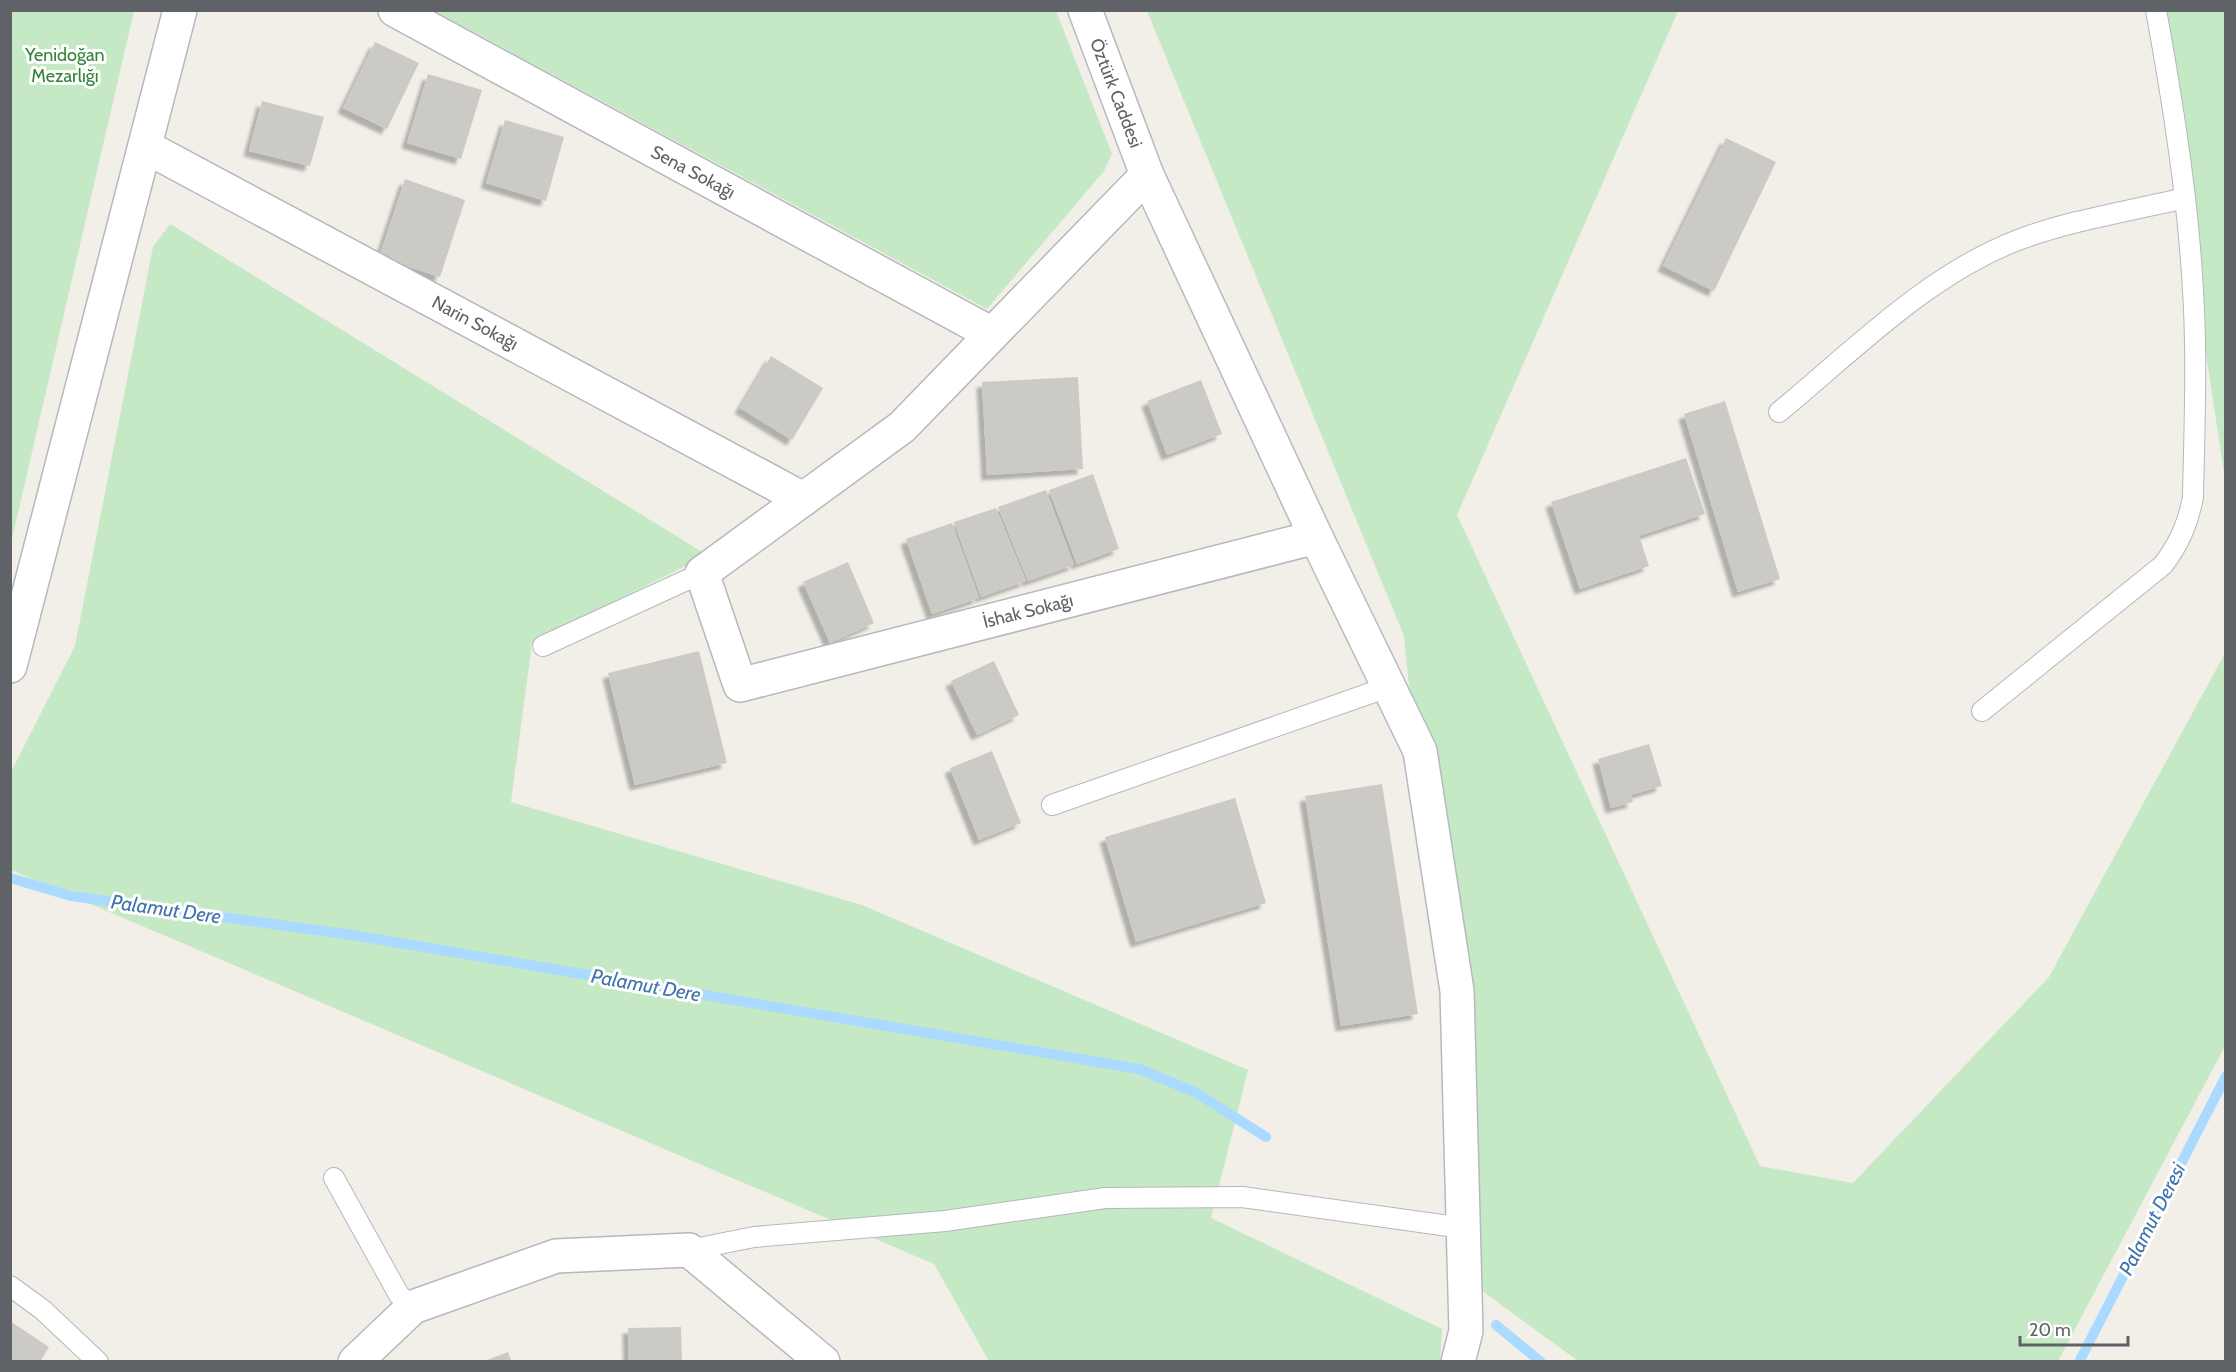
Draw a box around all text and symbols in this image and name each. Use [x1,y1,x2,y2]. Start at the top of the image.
street label: Öztürk Caddesi [1085,35,1147,151]
park label: Yenidoğan Mezarlığı [24,44,105,87]
street label: Sena Sokağı [647,141,739,203]
street label: Narin Sokağı [428,291,522,355]
street label: İshak Sokağı [981,589,1075,633]
water label: Palamut Dere [110,889,222,929]
water label: Palamut Dere [590,964,702,1006]
water label: Palamut Deresi [2113,1158,2191,1279]
scale bar [2020,1309,2128,1347]
text: 20 m [2029,1319,2071,1341]

